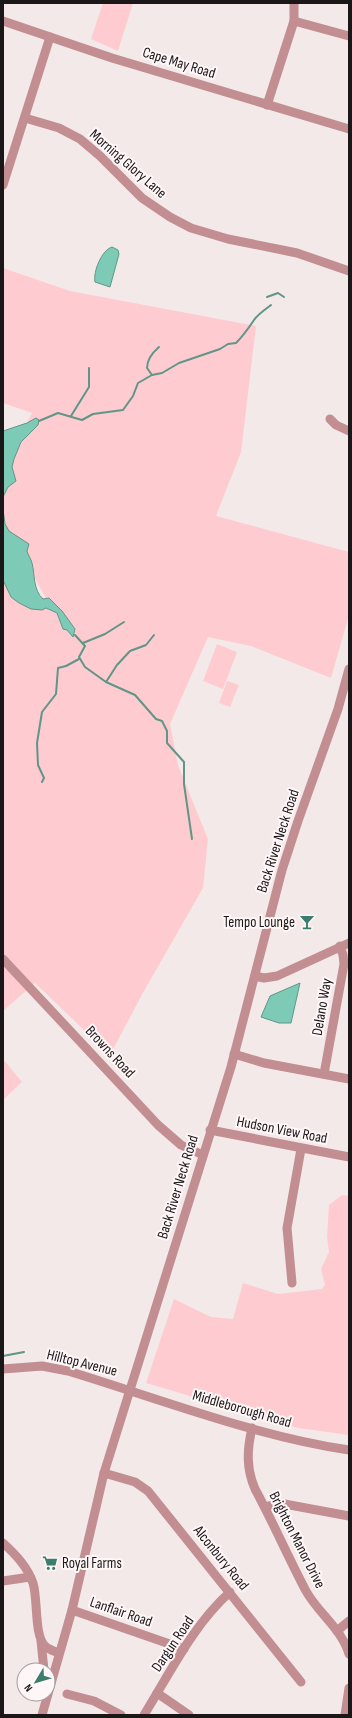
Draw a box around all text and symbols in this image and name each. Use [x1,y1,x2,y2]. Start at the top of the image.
street label: Cape May Road [140,43,218,83]
street label: Morning Glory Lane [85,125,171,203]
street label: Back River Neck Road [252,787,304,895]
place label: Tempo Lounge [223,913,295,932]
bar icon: Tempo Lounge [298,913,316,931]
street label: Delano Way [308,977,336,1037]
street label: Browns Road [81,1022,139,1082]
street label: Hudson View Road [235,1112,329,1148]
street label: Back River Neck Road [153,1133,203,1241]
street label: Hilltop Avenue [45,1345,119,1381]
street label: Middleborough Road [190,1386,294,1432]
street label: Brighton Manor Drive [264,1488,330,1592]
street label: Alconbury Road [188,1521,253,1594]
supermarket icon: Royal Farms [41,1554,59,1572]
place label: Royal Farms [62,1554,122,1573]
street label: Lanflair Road [87,1593,155,1631]
street label: Dargun Road [148,1613,198,1675]
north arrow [16,1662,56,1702]
text: N [22,1681,35,1694]

